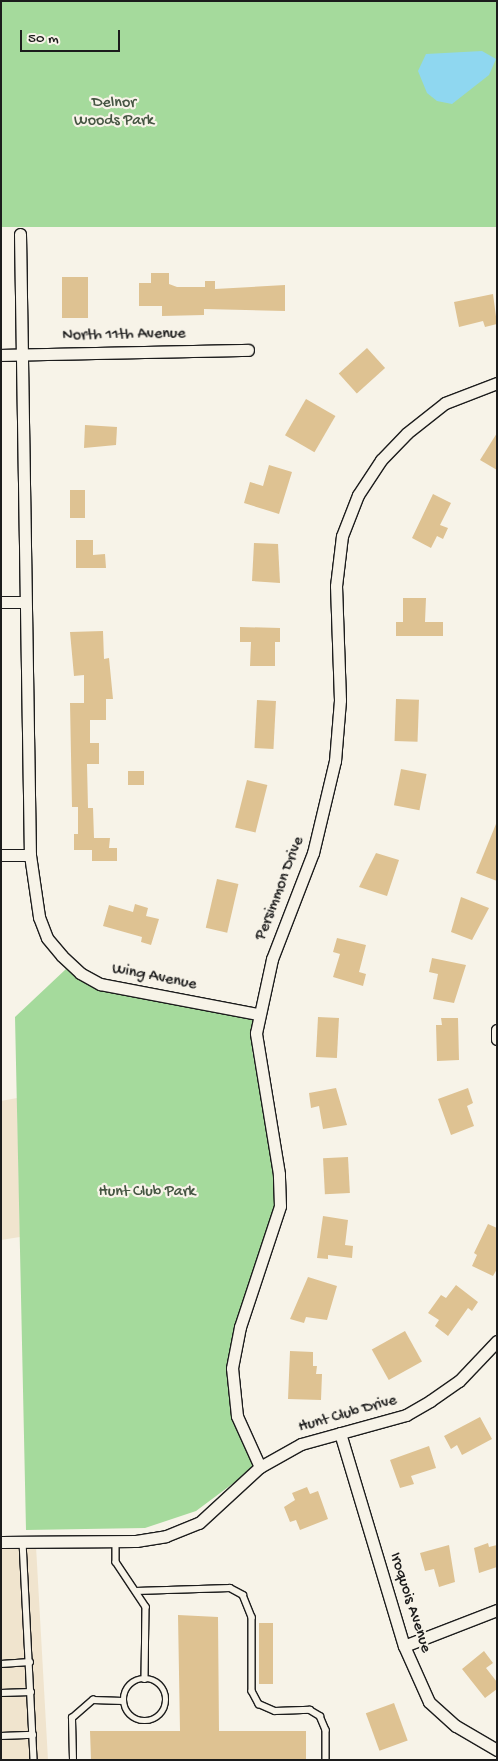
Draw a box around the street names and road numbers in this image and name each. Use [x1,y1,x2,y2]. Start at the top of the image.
street label: North 11th Avenue [62,325,186,347]
street label: Persimmon Drive [252,834,310,944]
street label: Wing Avenue [110,960,198,996]
street label: Hunt Club Drive [297,1392,399,1438]
street label: Iroquois Avenue [384,1550,434,1656]

